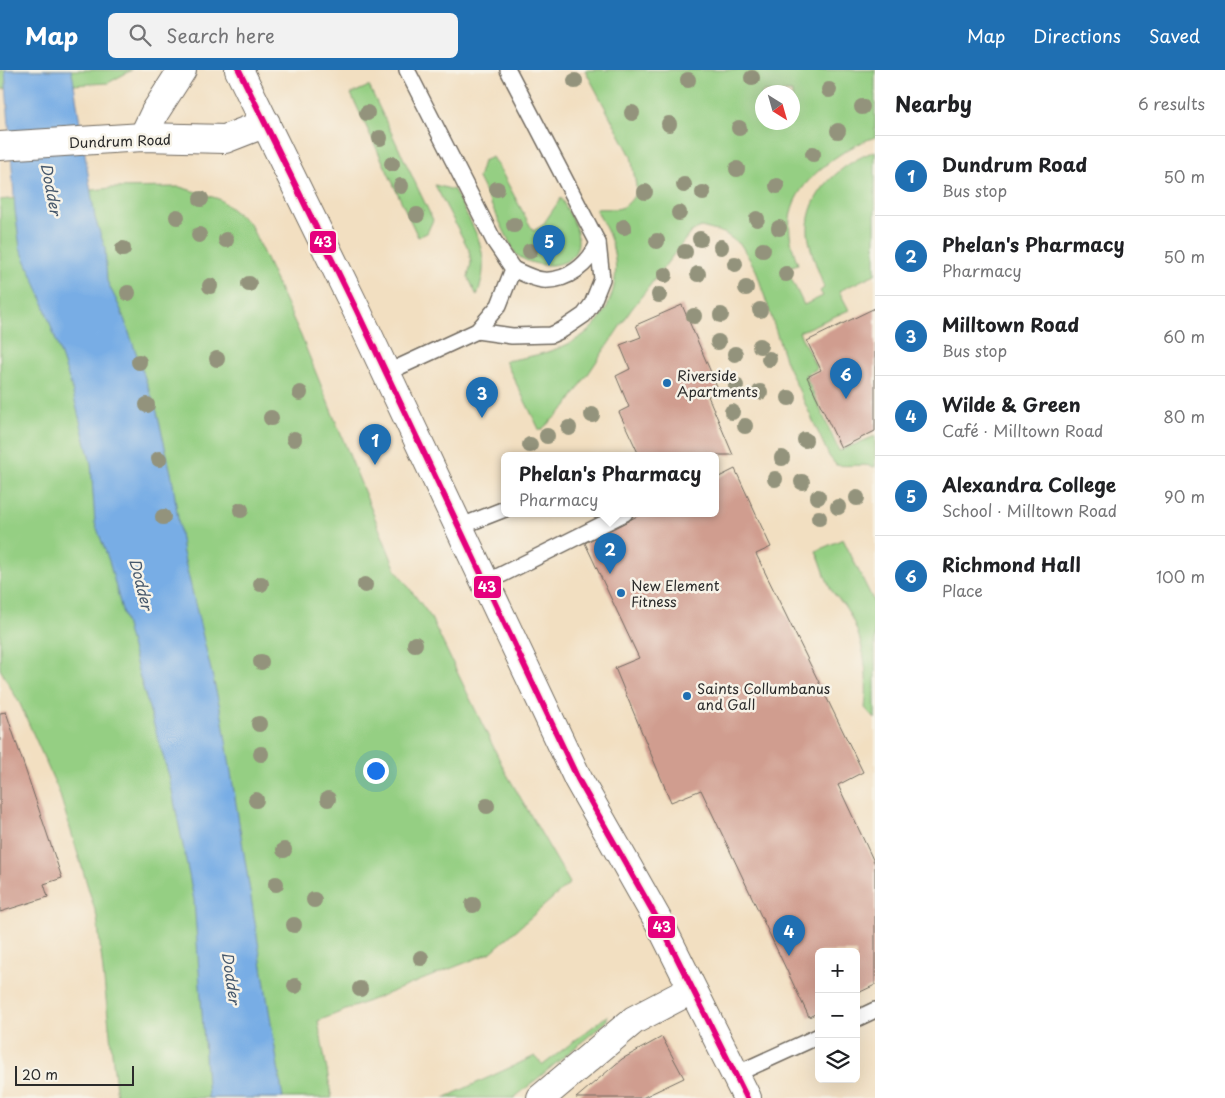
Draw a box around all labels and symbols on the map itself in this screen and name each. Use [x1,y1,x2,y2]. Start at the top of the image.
north arrow [755,85,800,130]
street label: Dundrum Road [69,129,171,153]
water label: Dodder [36,161,69,219]
pin: 5 [533,225,565,266]
line badge: 43 [309,230,337,254]
text: 43 [314,231,332,252]
pin: 6 [830,358,862,399]
place label: Riverside Apartments [677,365,758,402]
pin: 3 [466,377,498,418]
marker: Riverside Apartments [661,377,673,389]
pin: 1 [359,424,391,465]
pin: 2 [594,533,626,574]
water label: Dodder [125,556,160,614]
line badge: 43 [473,575,502,599]
place label: New Element Fitness [631,575,720,612]
text: 43 [478,576,496,597]
marker: New Element Fitness [615,587,627,599]
place label: Saints Collumbanus and Gall [697,678,830,715]
marker: Saints Collumbanus and Gall [681,690,693,702]
your location [363,758,389,784]
line badge: 43 [647,915,676,939]
pin: 4 [773,915,805,956]
text: 43 [653,916,671,937]
water label: Dodder [217,950,247,1008]
scale bar [15,1063,134,1086]

